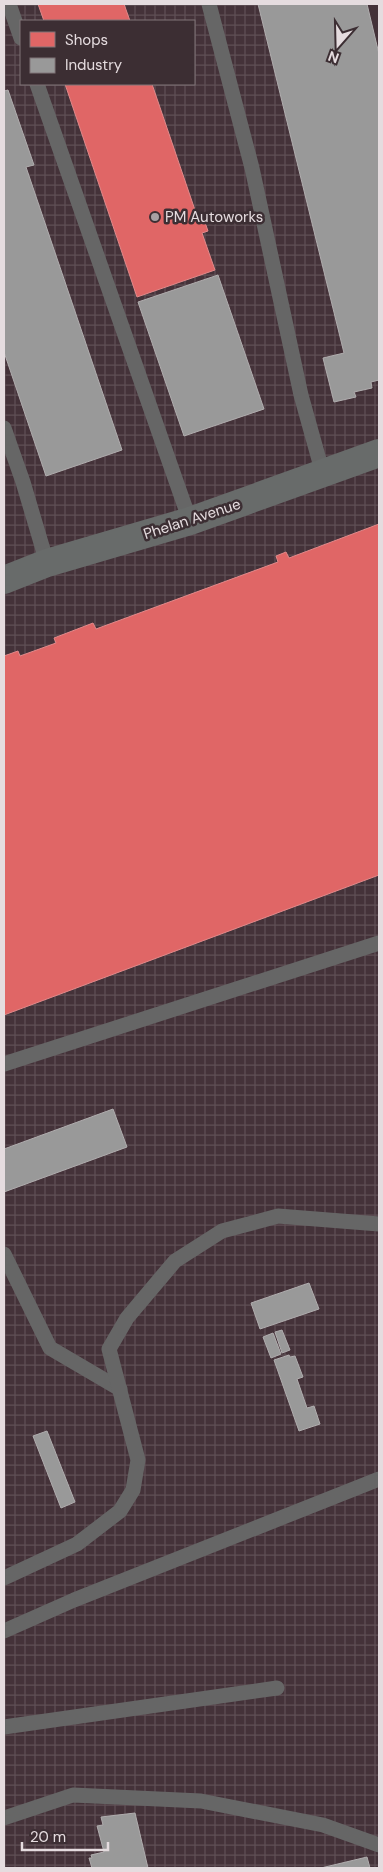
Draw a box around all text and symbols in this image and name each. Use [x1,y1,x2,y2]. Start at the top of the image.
legend [20,20,195,85]
north arrow [313,20,363,70]
text: Shops [65,30,108,50]
text: N [326,47,341,67]
text: Industry [65,55,123,75]
place label: PM Autoworks [165,207,263,227]
marker: PM Autoworks [149,211,161,223]
street label: Phelan Avenue [141,494,243,544]
scale bar [22,1820,109,1852]
text: 20 m [30,1827,66,1847]

